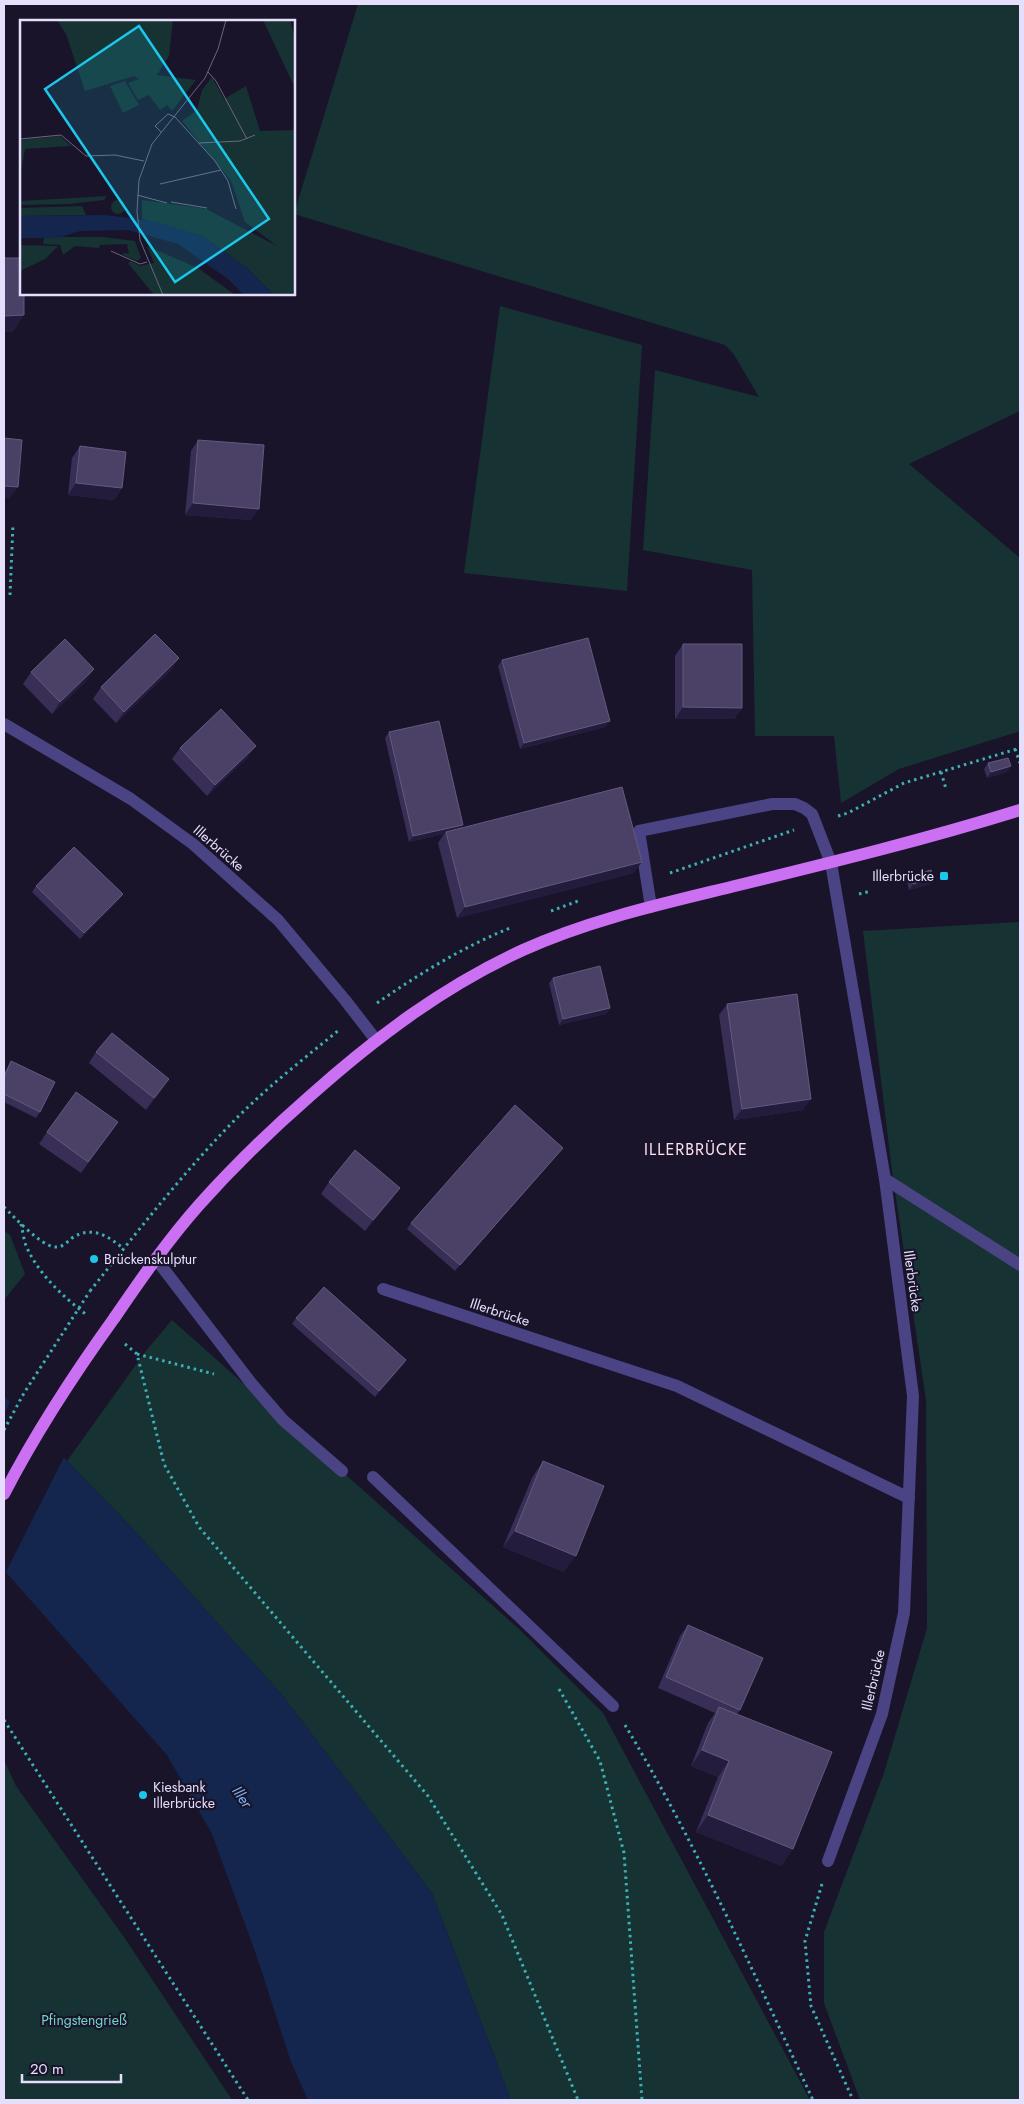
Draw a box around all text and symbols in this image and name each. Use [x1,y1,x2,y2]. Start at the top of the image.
inset map [20,20,295,295]
street label: Illerbrücke [189,820,249,876]
place label: Illerbrücke [872,866,934,886]
marker: Illerbrücke [938,870,950,882]
district label: ILLERBRÜCKE [644,1138,748,1161]
place label: Brückenskulptur [104,1249,197,1269]
street label: Illerbrücke [899,1249,927,1313]
marker: Brückenskulptur [88,1253,100,1265]
street label: Illerbrücke [467,1293,533,1331]
street label: Illerbrücke [856,1648,890,1712]
place label: Kiesbank Illerbrücke [153,1777,215,1813]
water label: Iller [226,1781,258,1813]
marker: Kiesbank Illerbrücke [137,1789,149,1801]
park label: Pfingstengrieß [41,2010,127,2030]
scale bar [22,2052,121,2084]
text: 20 m [30,2058,64,2080]

